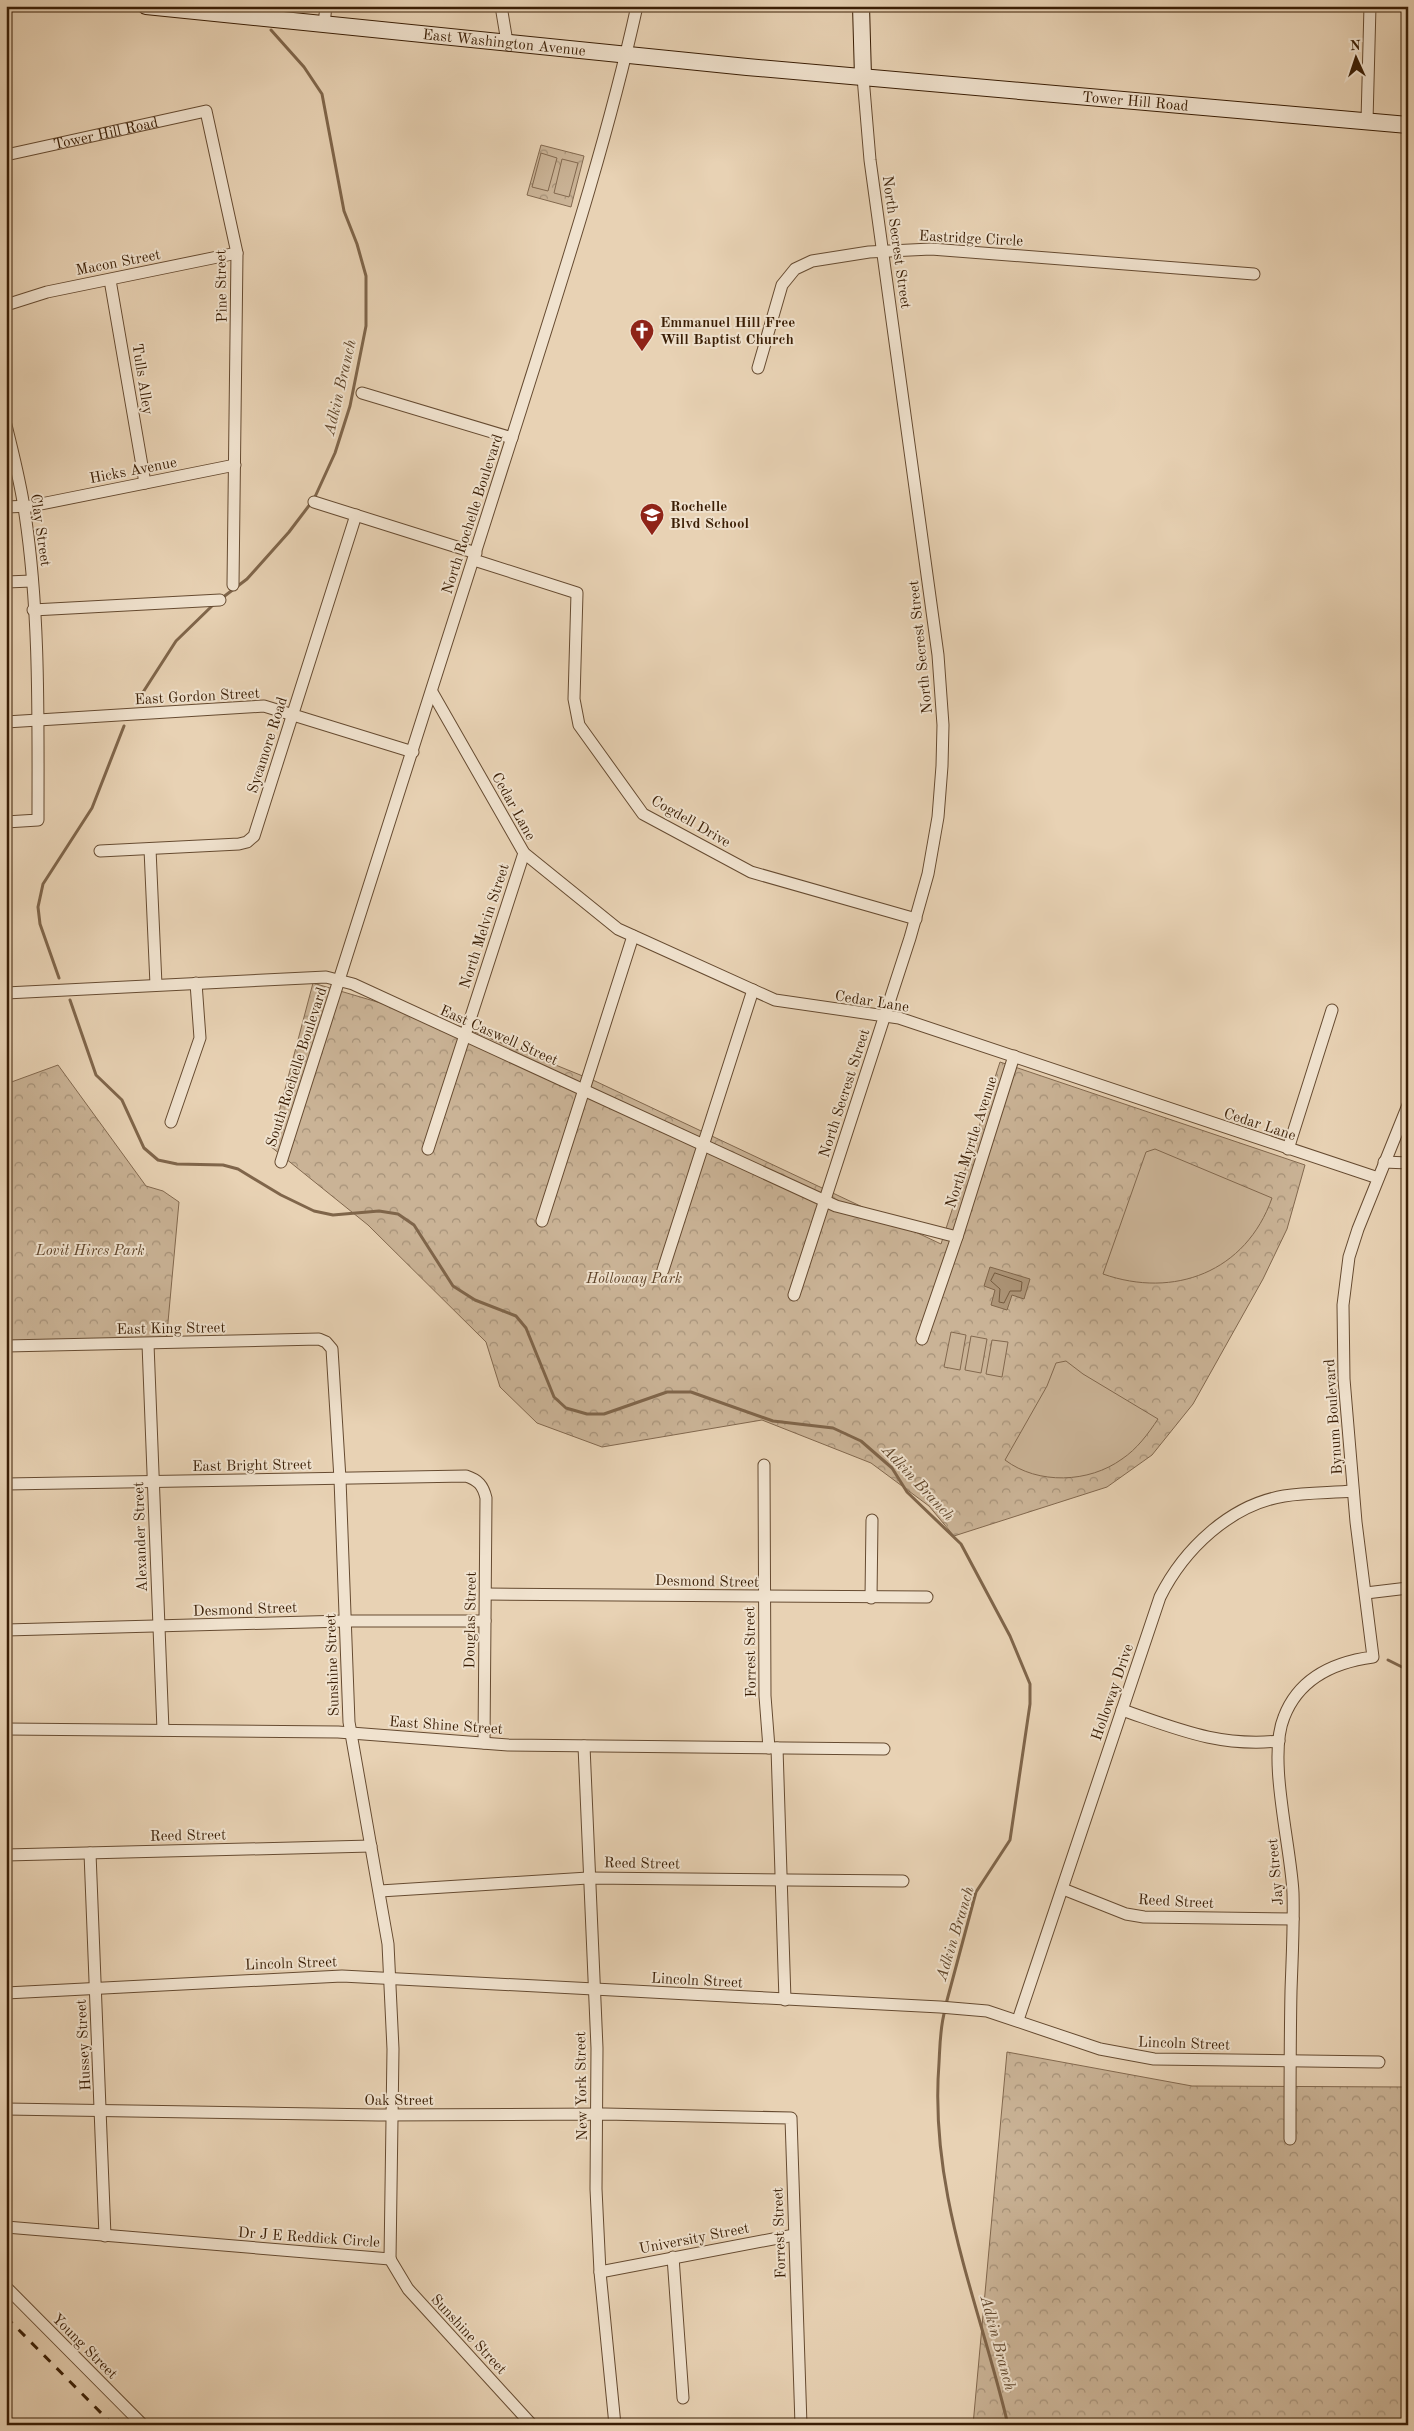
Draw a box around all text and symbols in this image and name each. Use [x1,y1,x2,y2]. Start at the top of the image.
street label: East Washington Avenue [422,28,586,60]
north arrow [1332,32,1382,82]
text: N [1350,39,1361,53]
street label: Tower Hill Road [1081,90,1189,115]
street label: Tower Hill Road [52,116,160,153]
street label: North Secrest Street [879,175,912,310]
street label: Eastridge Circle [918,229,1024,250]
street label: Macon Street [75,248,162,279]
street label: Pine Street [214,249,231,323]
place label: Emmanuel Hill Free Will Baptist Church [660,316,795,348]
church icon: Emmanuel Hill Free Will Baptist Church [629,318,655,352]
water label: Adkin Branch [322,338,360,438]
street label: Tulls Alley [128,343,155,416]
street label: North Rochelle Boulevard [440,432,506,596]
street label: Hicks Avenue [88,456,178,487]
street label: Clay Street [27,493,52,567]
place label: Rochelle Blvd School [670,500,749,532]
school or university icon: Rochelle Blvd School [639,502,665,536]
street label: North Secrest Street [907,579,936,714]
street label: East Gordon Street [134,687,260,708]
street label: Sycamore Road [246,695,291,796]
street label: Cedar Lane [488,770,537,843]
street label: Cogdell Drive [648,794,732,851]
street label: North Melvin Street [458,862,513,991]
street label: South Rochelle Boulevard [264,986,330,1149]
street label: Cedar Lane [834,989,910,1016]
street label: East Caswell Street [437,1004,560,1069]
street label: North Secrest Street [818,1027,873,1160]
street label: North Myrtle Avenue [944,1075,1001,1210]
street label: Cedar Lane [1222,1107,1298,1144]
park label: Lovit Hires Park [34,1244,145,1259]
park label: Holloway Park [585,1272,682,1287]
street label: East King Street [116,1321,226,1338]
street label: Bynum Boulevard [1323,1358,1346,1475]
water label: Adkin Branch [878,1441,957,1525]
street label: East Bright Street [192,1458,312,1475]
street label: Alexander Street [132,1481,151,1592]
street label: Douglas Street [463,1571,480,1669]
street label: Desmond Street [655,1574,759,1591]
street label: Desmond Street [193,1601,297,1620]
street label: Forrest Street [743,1606,760,1698]
street label: Sunshine Street [324,1613,343,1717]
street label: Holloway Drive [1090,1642,1137,1743]
street label: East Shine Street [388,1715,503,1738]
street label: Reed Street [150,1828,226,1845]
street label: Jay Street [1266,1838,1287,1906]
street label: Reed Street [604,1856,680,1873]
water label: Adkin Branch [934,1885,978,1984]
street label: Reed Street [1137,1893,1214,1912]
street label: Lincoln Street [245,1955,337,1974]
street label: Lincoln Street [650,1972,743,1991]
street label: Hussey Street [75,1999,94,2091]
street label: New York Street [574,2031,591,2141]
street label: Lincoln Street [1138,2035,1230,2054]
street label: Oak Street [364,2094,434,2109]
street label: Forrest Street [771,2187,790,2279]
street label: University Street [638,2221,751,2258]
street label: Dr J E Reddick Circle [237,2226,381,2251]
street label: Sunshine Street [427,2292,509,2378]
water label: Adkin Branch [976,2293,1017,2393]
street label: Young Street [48,2312,119,2383]

